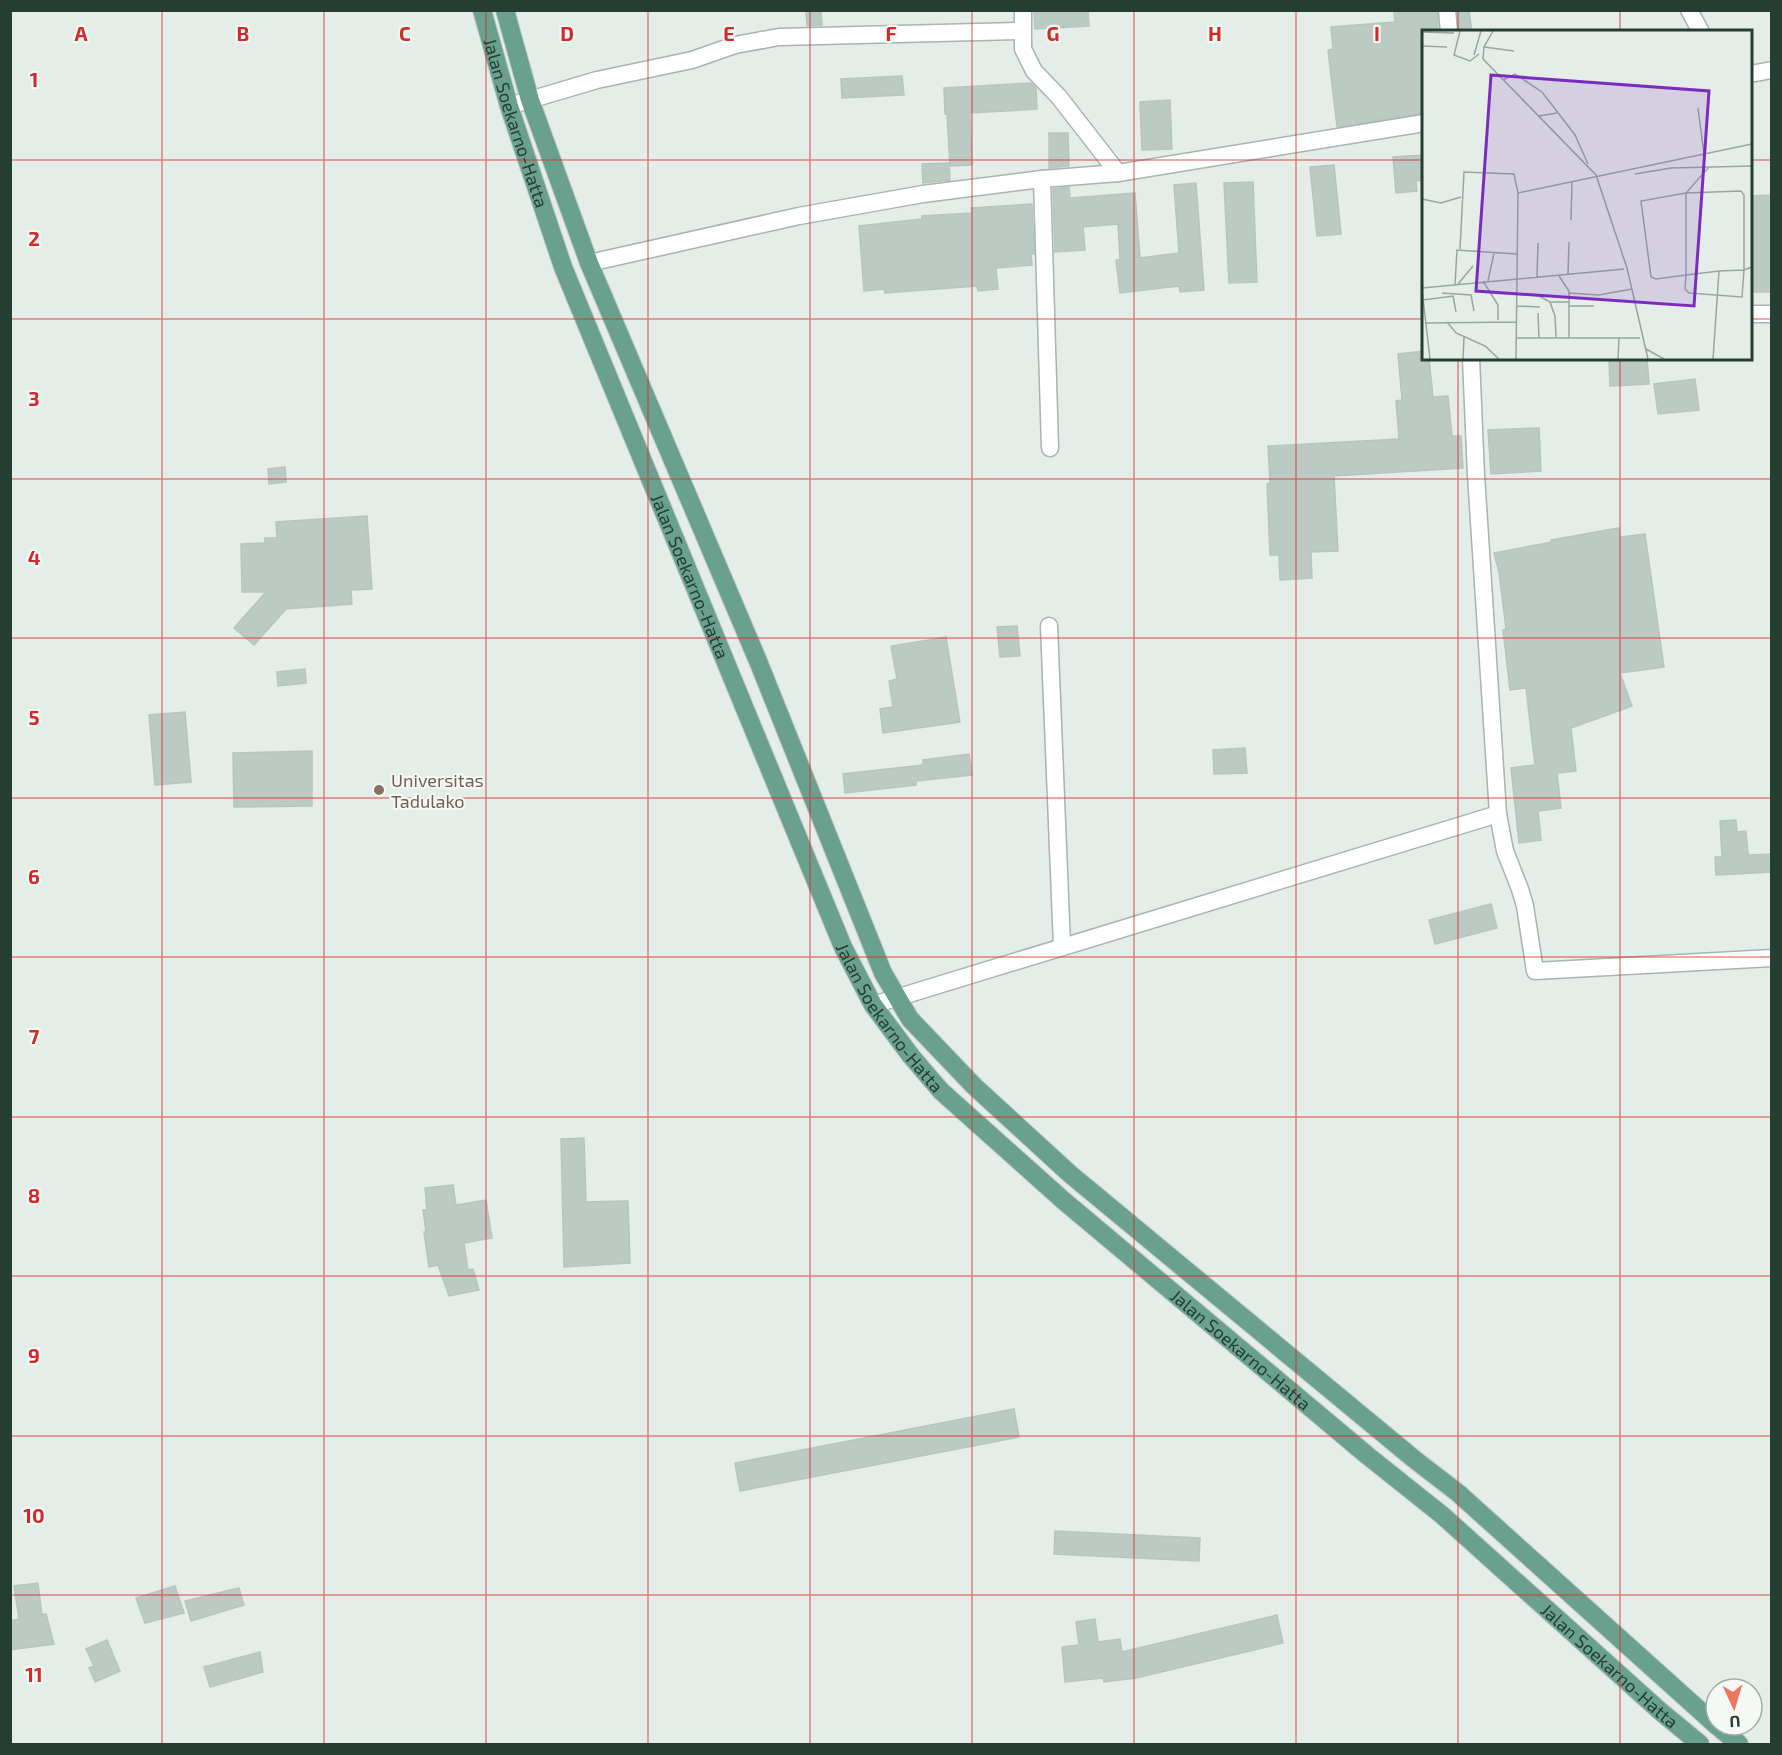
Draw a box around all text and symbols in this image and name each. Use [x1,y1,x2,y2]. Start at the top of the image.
text: A [74,21,88,45]
text: B [237,21,249,45]
text: C [399,21,411,45]
text: D [560,21,574,45]
text: E [723,21,735,45]
text: F [885,21,897,45]
text: G [1047,21,1059,45]
text: H [1208,21,1222,45]
text: I [1374,21,1380,45]
inset map [1422,30,1752,360]
street label: Jalan Soekarno-Hatta [479,36,553,210]
text: 1 [30,67,38,91]
text: 2 [28,226,40,250]
text: 3 [28,386,40,410]
street label: Jalan Soekarno-Hatta [647,491,734,662]
text: 4 [28,545,41,569]
text: 5 [28,705,40,729]
place label: Universitas Tadulako [391,769,484,812]
marker: Universitas Tadulako [372,783,386,797]
text: 6 [28,864,40,888]
street label: Jalan Soekarno-Hatta [832,940,948,1097]
text: 7 [29,1024,40,1048]
text: 8 [28,1183,40,1207]
street label: Jalan Soekarno-Hatta [1166,1284,1316,1415]
text: 9 [28,1343,40,1367]
text: 10 [23,1503,45,1527]
street label: Jalan Soekarno-Hatta [1537,1599,1683,1733]
text: 11 [25,1662,43,1686]
north arrow [1704,1677,1764,1737]
text: U [1729,1713,1741,1732]

